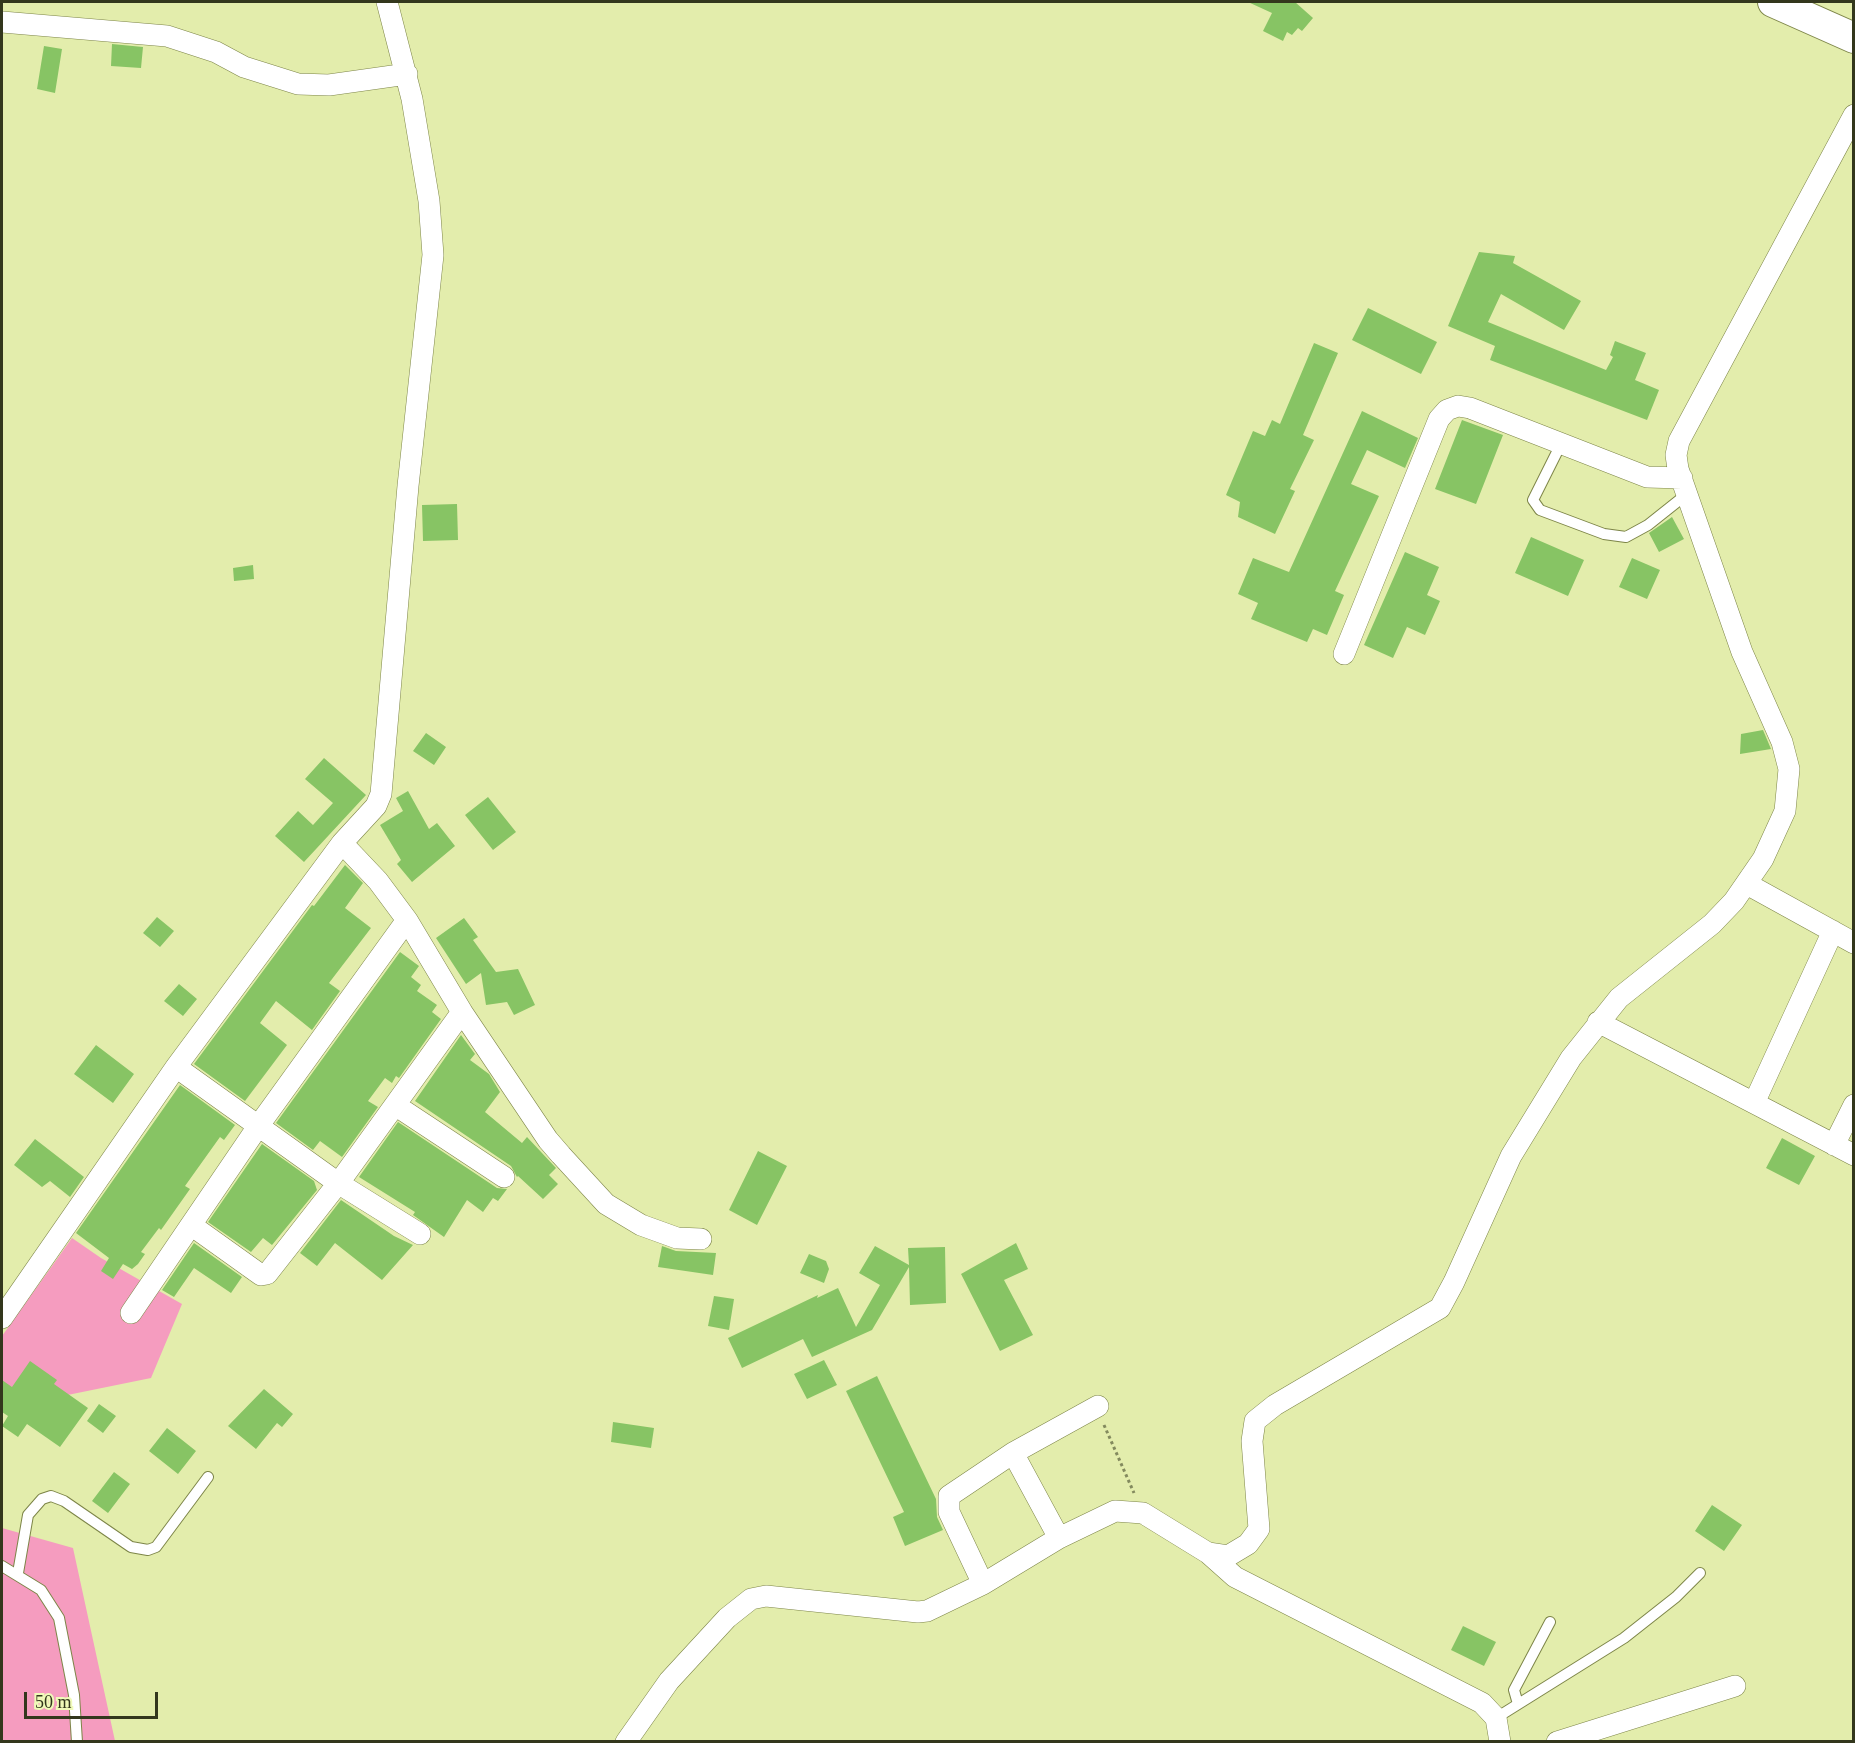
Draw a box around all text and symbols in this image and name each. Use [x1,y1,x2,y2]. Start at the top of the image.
scale bar [27,1680,160,1718]
text: 50 m [35,1692,72,1712]

